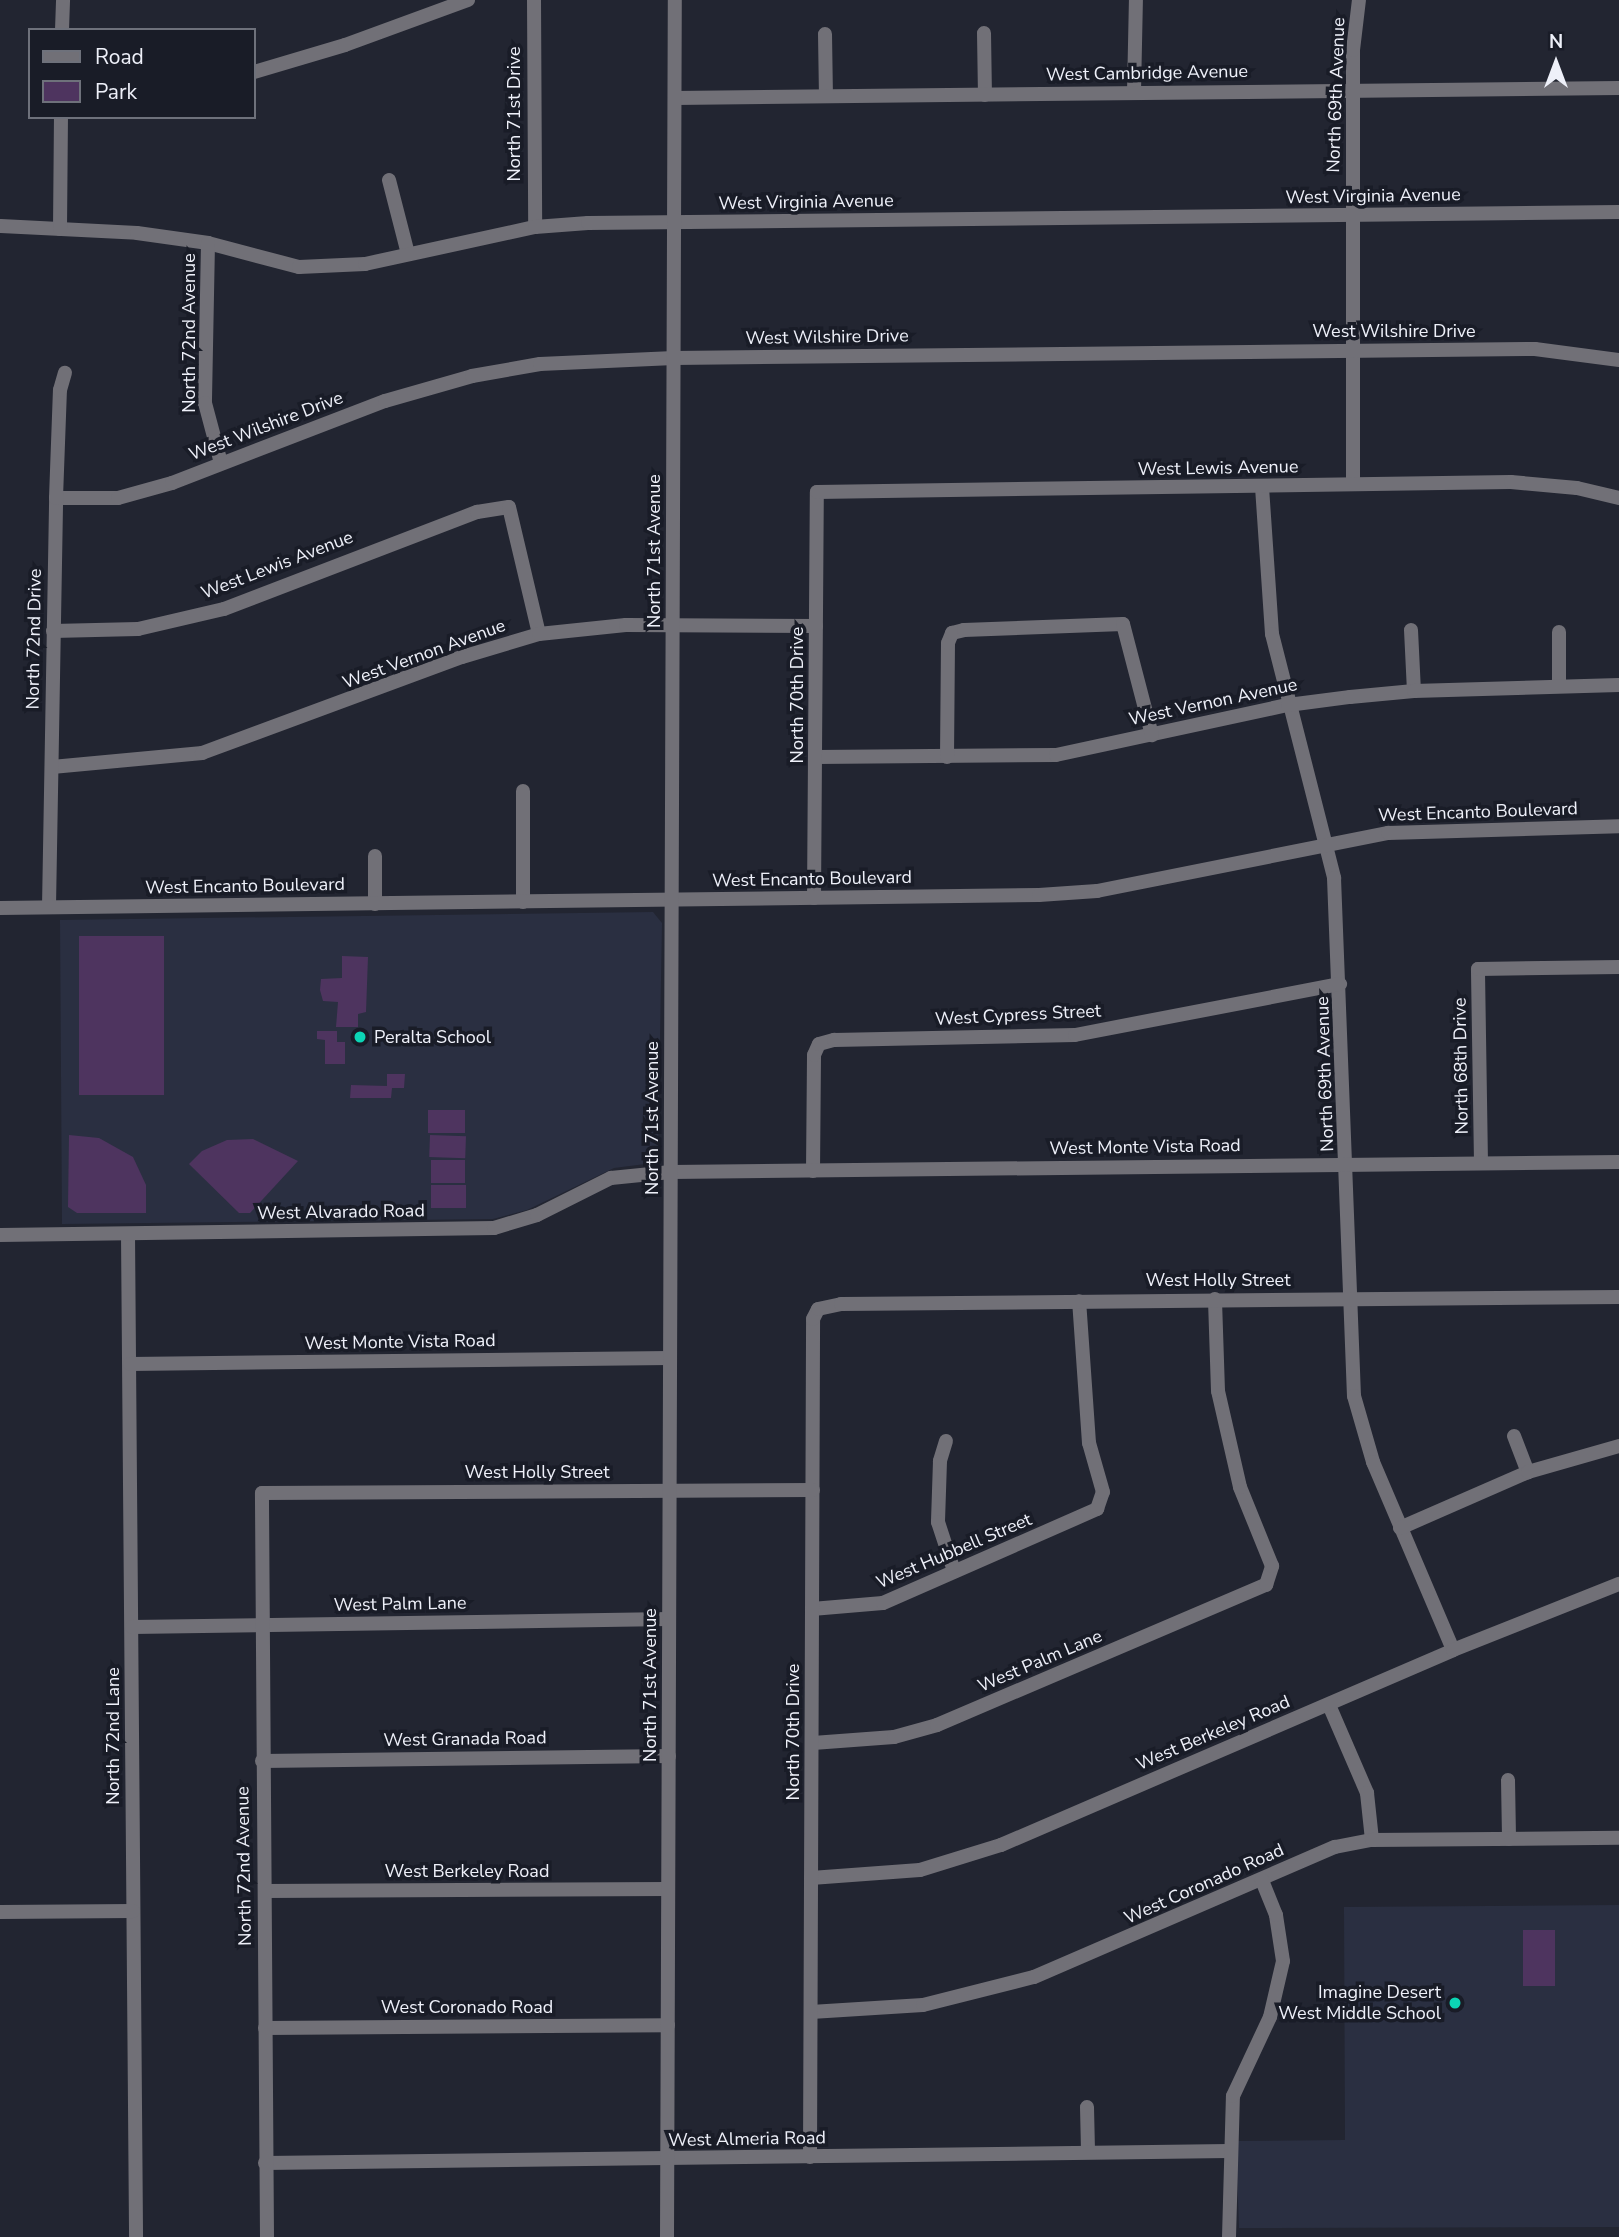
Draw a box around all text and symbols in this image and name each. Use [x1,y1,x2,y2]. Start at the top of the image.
street label: North 69th Avenue [1322,17,1350,173]
legend [28,28,256,119]
north arrow [1521,28,1591,98]
text: N [1549,29,1563,55]
text: Road [95,43,144,71]
street label: North 71st Drive [503,46,525,182]
street label: West Cambridge Avenue [1046,60,1248,86]
text: Park [95,78,137,106]
street label: West Virginia Avenue [1285,184,1461,208]
street label: West Virginia Avenue [718,190,894,214]
street label: North 72nd Avenue [178,253,200,413]
street label: West Wilshire Drive [1312,320,1476,342]
street label: West Wilshire Drive [745,325,909,349]
street label: West Wilshire Drive [186,387,346,465]
street label: West Lewis Avenue [1137,456,1299,480]
street label: North 71st Avenue [643,474,665,628]
street label: West Lewis Avenue [198,526,356,604]
street label: North 72nd Drive [22,568,46,710]
street label: West Vernon Avenue [340,615,508,693]
street label: North 70th Drive [786,627,808,763]
street label: West Vernon Avenue [1127,674,1299,730]
street label: West Encanto Boulevard [1378,798,1578,826]
street label: West Encanto Boulevard [712,866,912,892]
street label: West Encanto Boulevard [145,873,345,899]
street label: North 69th Avenue [1311,996,1339,1152]
street label: North 68th Drive [1449,997,1473,1135]
street label: West Cypress Street [934,1000,1102,1030]
place label: Peralta School [374,1026,491,1048]
marker: Peralta School [352,1029,368,1045]
street label: North 71st Avenue [641,1041,663,1195]
street label: West Monte Vista Road [1049,1135,1241,1159]
street label: West Alvarado Road [257,1200,425,1224]
street label: West Holly Street [1146,1269,1290,1291]
street label: West Monte Vista Road [304,1330,496,1354]
street label: West Holly Street [465,1461,609,1483]
street label: West Hubbell Street [873,1509,1035,1593]
street label: West Palm Lane [333,1592,467,1616]
street label: North 71st Avenue [639,1608,661,1762]
street label: West Palm Lane [975,1625,1105,1697]
street label: North 70th Drive [782,1664,804,1800]
street label: North 72nd Lane [102,1667,124,1805]
street label: West Berkeley Road [1133,1691,1293,1775]
street label: West Granada Road [383,1727,547,1751]
street label: North 72nd Avenue [232,1786,256,1946]
street label: West Coronado Road [1121,1839,1287,1929]
street label: West Berkeley Road [385,1860,549,1882]
place label: Imagine Desert West Middle School [1278,1982,1441,2024]
marker: Imagine Desert West Middle School [1447,1995,1463,2011]
street label: West Coronado Road [381,1996,553,2018]
street label: West Almeria Road [668,2127,826,2151]

